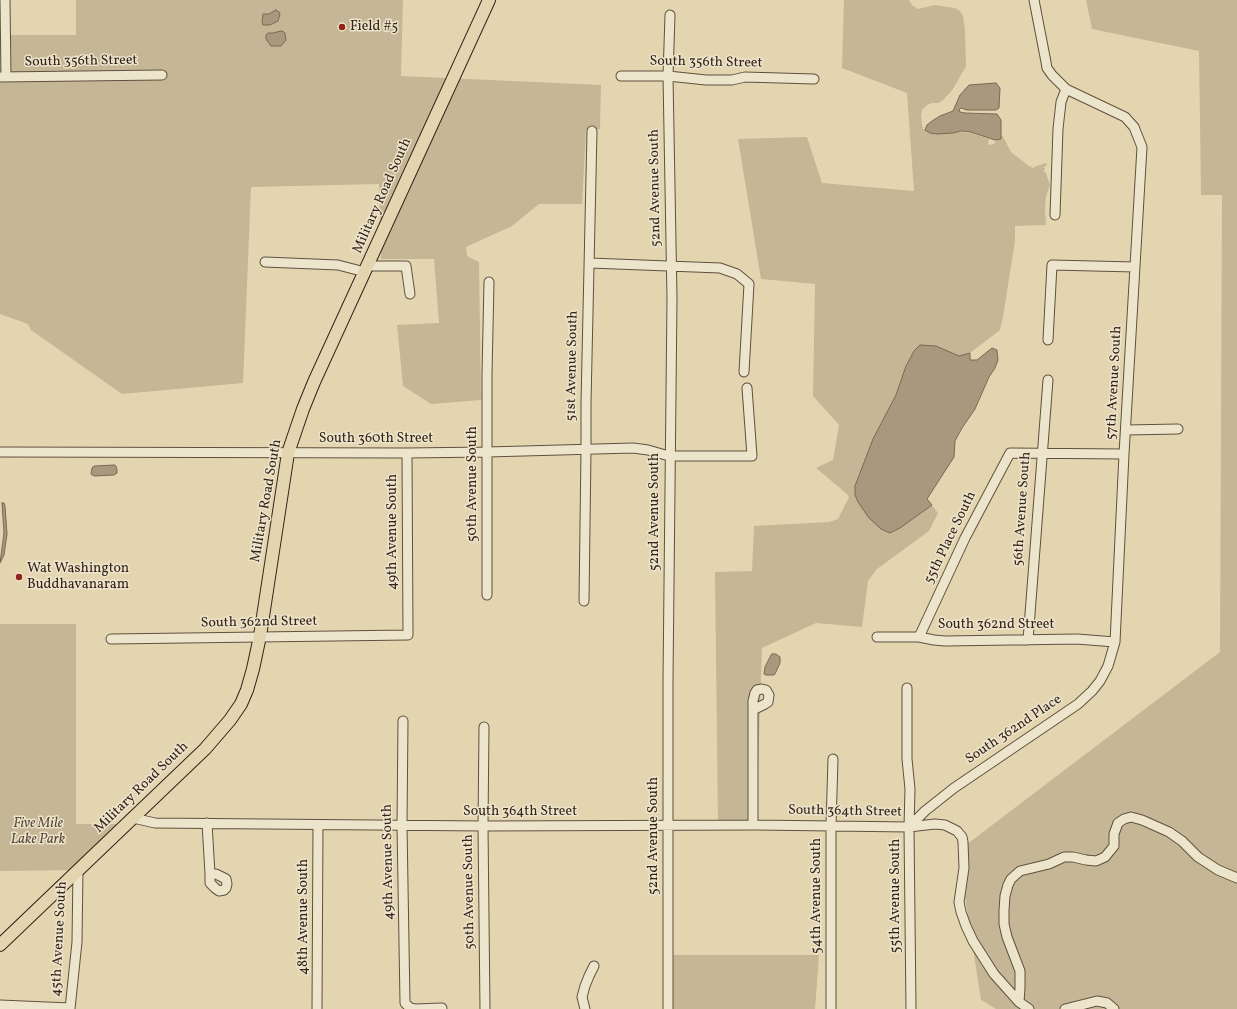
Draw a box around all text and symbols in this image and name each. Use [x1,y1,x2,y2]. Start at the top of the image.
place label: Field #5 [350,19,398,35]
marker: Field #5 [337,22,347,32]
street label: South 356th Street [24,53,138,71]
street label: South 356th Street [649,54,763,72]
street label: 52nd Avenue South [647,129,665,247]
street label: Military Road South [350,136,416,256]
street label: 51st Avenue South [564,310,582,422]
street label: 57th Avenue South [1104,325,1126,441]
street label: 50th Avenue South [465,426,481,542]
street label: South 360th Street [319,431,433,447]
street label: Military Road South [248,438,286,564]
street label: 56th Avenue South [1011,451,1035,567]
street label: 52nd Avenue South [647,453,663,571]
street label: 49th Avenue South [385,474,401,590]
street label: 55th Place South [921,489,981,587]
place label: Wat Washington Buddhavanaram [27,561,129,594]
marker: Wat Washington Buddhavanaram [14,572,24,582]
street label: South 362nd Street [201,614,317,632]
street label: South 362nd Street [938,617,1054,633]
street label: South 362nd Place [963,692,1065,768]
street label: Military Road South [91,739,193,837]
street label: 52nd Avenue South [646,777,662,895]
street label: South 364th Street [788,803,902,821]
street label: 49th Avenue South [380,804,398,920]
street label: South 364th Street [463,804,577,820]
park label: Five Mile Lake Park [11,816,65,848]
street label: 50th Avenue South [461,834,479,950]
street label: 54th Avenue South [809,838,825,954]
street label: 55th Avenue South [888,839,904,953]
street label: 48th Avenue South [296,859,312,975]
street label: 45th Avenue South [49,881,71,997]

